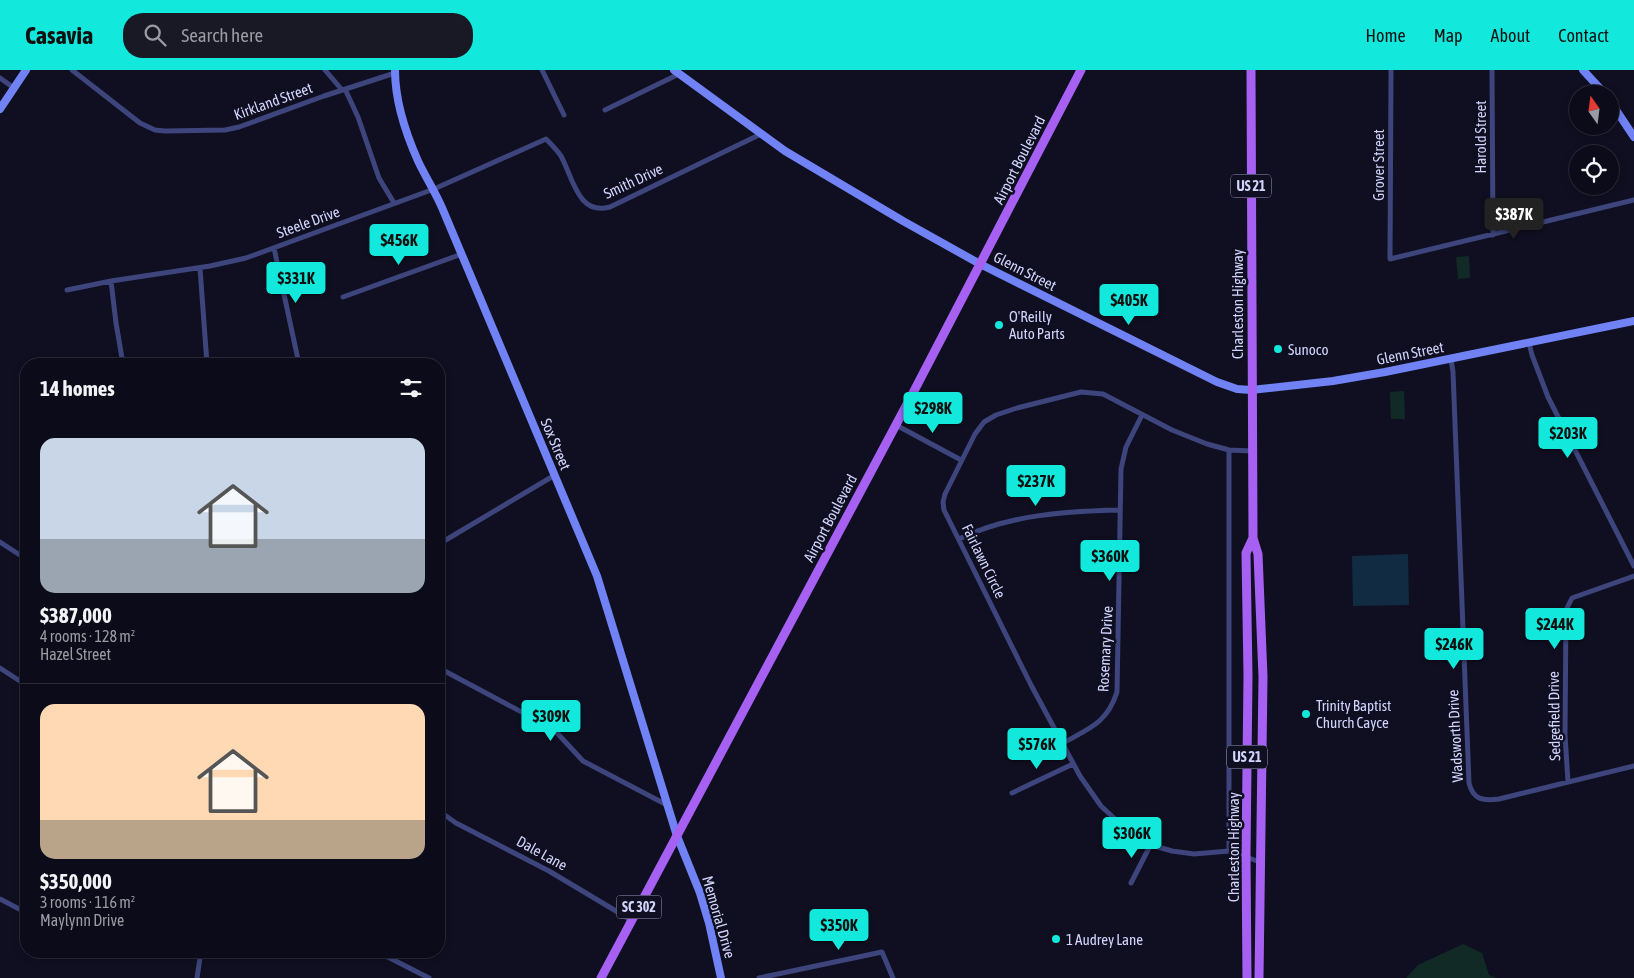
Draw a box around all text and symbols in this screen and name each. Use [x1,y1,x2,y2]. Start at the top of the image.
search box [123,13,473,58]
icon: search [141,21,169,49]
text: Casavia [25,22,93,49]
text: Search here [181,24,263,46]
text: Home [1366,25,1406,46]
text: Map [1434,25,1463,46]
text: About [1491,25,1530,46]
text: Contact [1558,25,1609,46]
street label: Kirkland Street [231,79,315,123]
north arrow [1569,85,1619,135]
map controls [1569,85,1619,195]
street label: Harold Street [1472,100,1489,174]
street label: Airport Boulevard [990,113,1048,207]
street label: Grover Street [1370,129,1387,201]
button: locate [1569,145,1619,195]
street label: Smith Drive [601,160,665,202]
road number: US 21 [1231,174,1271,198]
pin: $387K [1479,198,1549,240]
street label: Steele Drive [274,203,342,241]
text: $387K [1495,205,1533,223]
pin: $456K [364,224,434,266]
text: $456K [380,231,418,249]
street label: Glenn Street [991,248,1059,294]
street label: Charleston Highway [1229,249,1246,359]
pin: $331K [261,262,331,304]
text: $331K [277,269,315,287]
pin: $405K [1094,284,1164,326]
text: $405K [1110,291,1148,309]
place label: O'Reilly Auto Parts [1009,308,1065,342]
marker: O'Reilly Auto Parts [993,319,1005,331]
street label: Glenn Street [1375,338,1445,368]
place label: Sunoco [1288,341,1328,358]
marker: Sunoco [1272,343,1284,355]
icon: filters [397,374,425,402]
text: 14 homes [40,376,115,400]
pin: $298K [898,392,968,434]
text: $298K [914,399,952,417]
street label: Sox Street [538,416,574,472]
pin: $203K [1533,416,1603,459]
text: $203K [1549,424,1587,442]
pin: $237K [1001,464,1071,507]
icon: home [188,471,278,561]
street label: Airport Boulevard [800,471,860,565]
text: $237K [1017,472,1055,490]
street label: Fairlawn Circle [959,521,1009,601]
pin: $360K [1075,540,1145,582]
text: $360K [1091,547,1129,565]
text: $387,000 [40,603,112,627]
street label: Rosemary Drive [1094,605,1116,692]
pin: $244K [1520,608,1590,650]
text: $244K [1536,615,1574,633]
text: 4 rooms · 128 m² [40,627,135,645]
pin: $246K [1419,628,1489,670]
text: $246K [1435,635,1473,653]
text: Hazel Street [40,645,111,663]
street label: Sedgefield Drive [1545,671,1563,761]
street label: Wadsworth Drive [1444,689,1466,783]
place label: Trinity Baptist Church Cayce [1316,697,1391,731]
pin: $309K [516,700,586,742]
text: $309K [532,707,570,725]
marker: Trinity Baptist Church Cayce [1300,708,1312,720]
pin: $576K [1002,728,1072,770]
text: $576K [1018,735,1056,753]
icon: home [188,736,278,826]
road number: US 21 [1227,746,1267,769]
street label: Charleston Highway [1225,792,1242,902]
pin: $306K [1097,816,1167,859]
text: $306K [1113,824,1151,842]
street label: Dale Lane [514,832,570,874]
text: $350,000 [40,869,112,893]
street label: Memorial Drive [699,874,739,960]
text: 3 rooms · 116 m² [40,893,135,911]
road number: SC 302 [616,896,662,919]
pin: $350K [804,908,874,951]
text: Maylynn Drive [40,911,124,929]
text: $350K [820,916,858,934]
place label: 1 Audrey Lane [1066,931,1143,948]
marker: 1 Audrey Lane [1050,933,1062,945]

